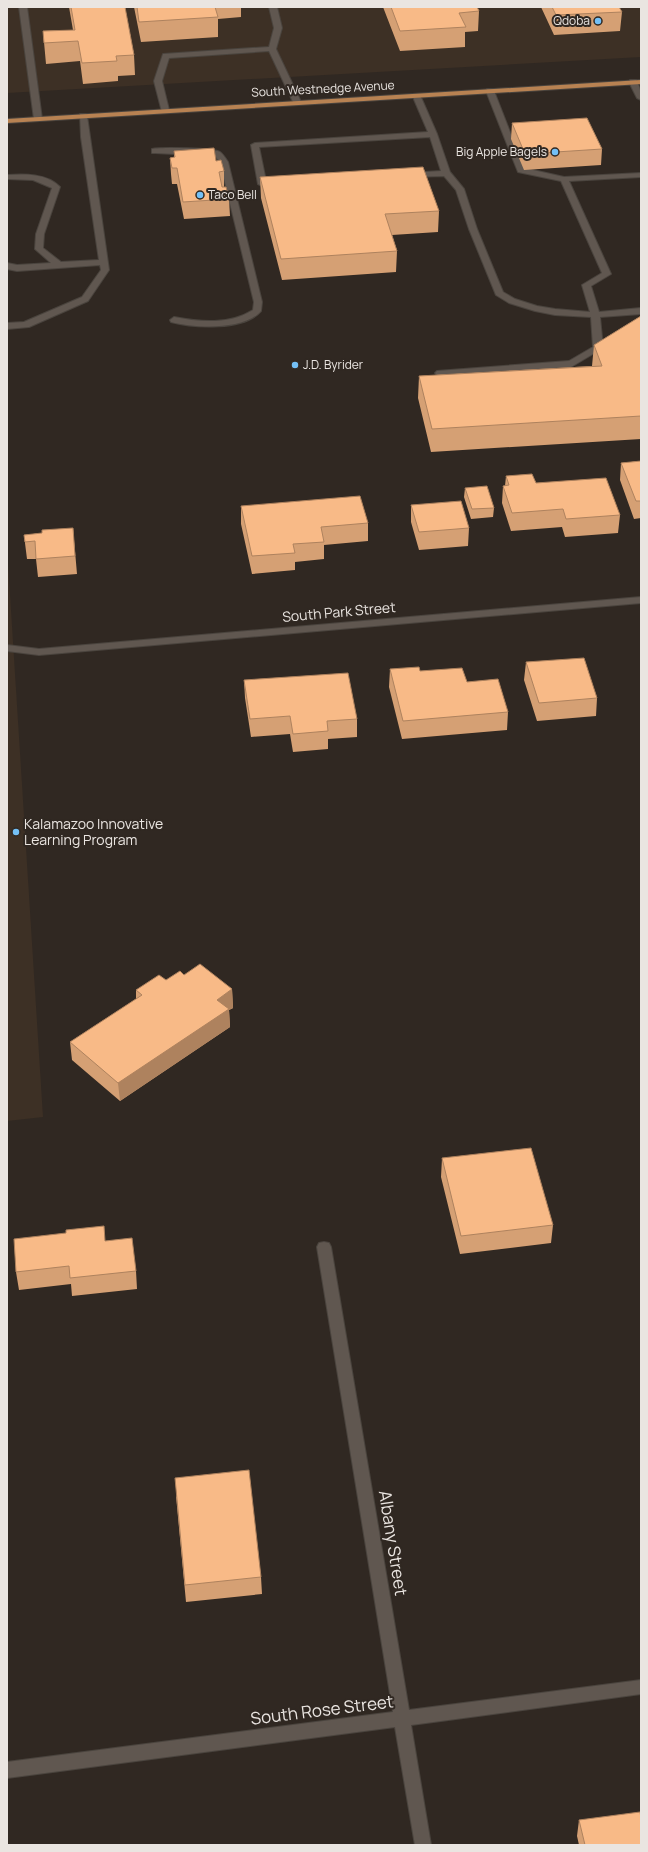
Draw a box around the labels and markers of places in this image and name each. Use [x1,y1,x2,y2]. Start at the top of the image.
place label: Qdoba [553,12,590,29]
marker: Qdoba [593,16,603,26]
place label: Big Apple Bagels [456,143,547,160]
marker: Big Apple Bagels [550,147,560,157]
place label: Taco Bell [208,186,257,203]
marker: Taco Bell [195,190,205,200]
place label: J.D. Byrider [303,356,364,373]
marker: J.D. Byrider [290,360,300,370]
place label: Kalamazoo Innovative Learning Program [24,814,163,849]
marker: Kalamazoo Innovative Learning Program [11,827,21,837]

